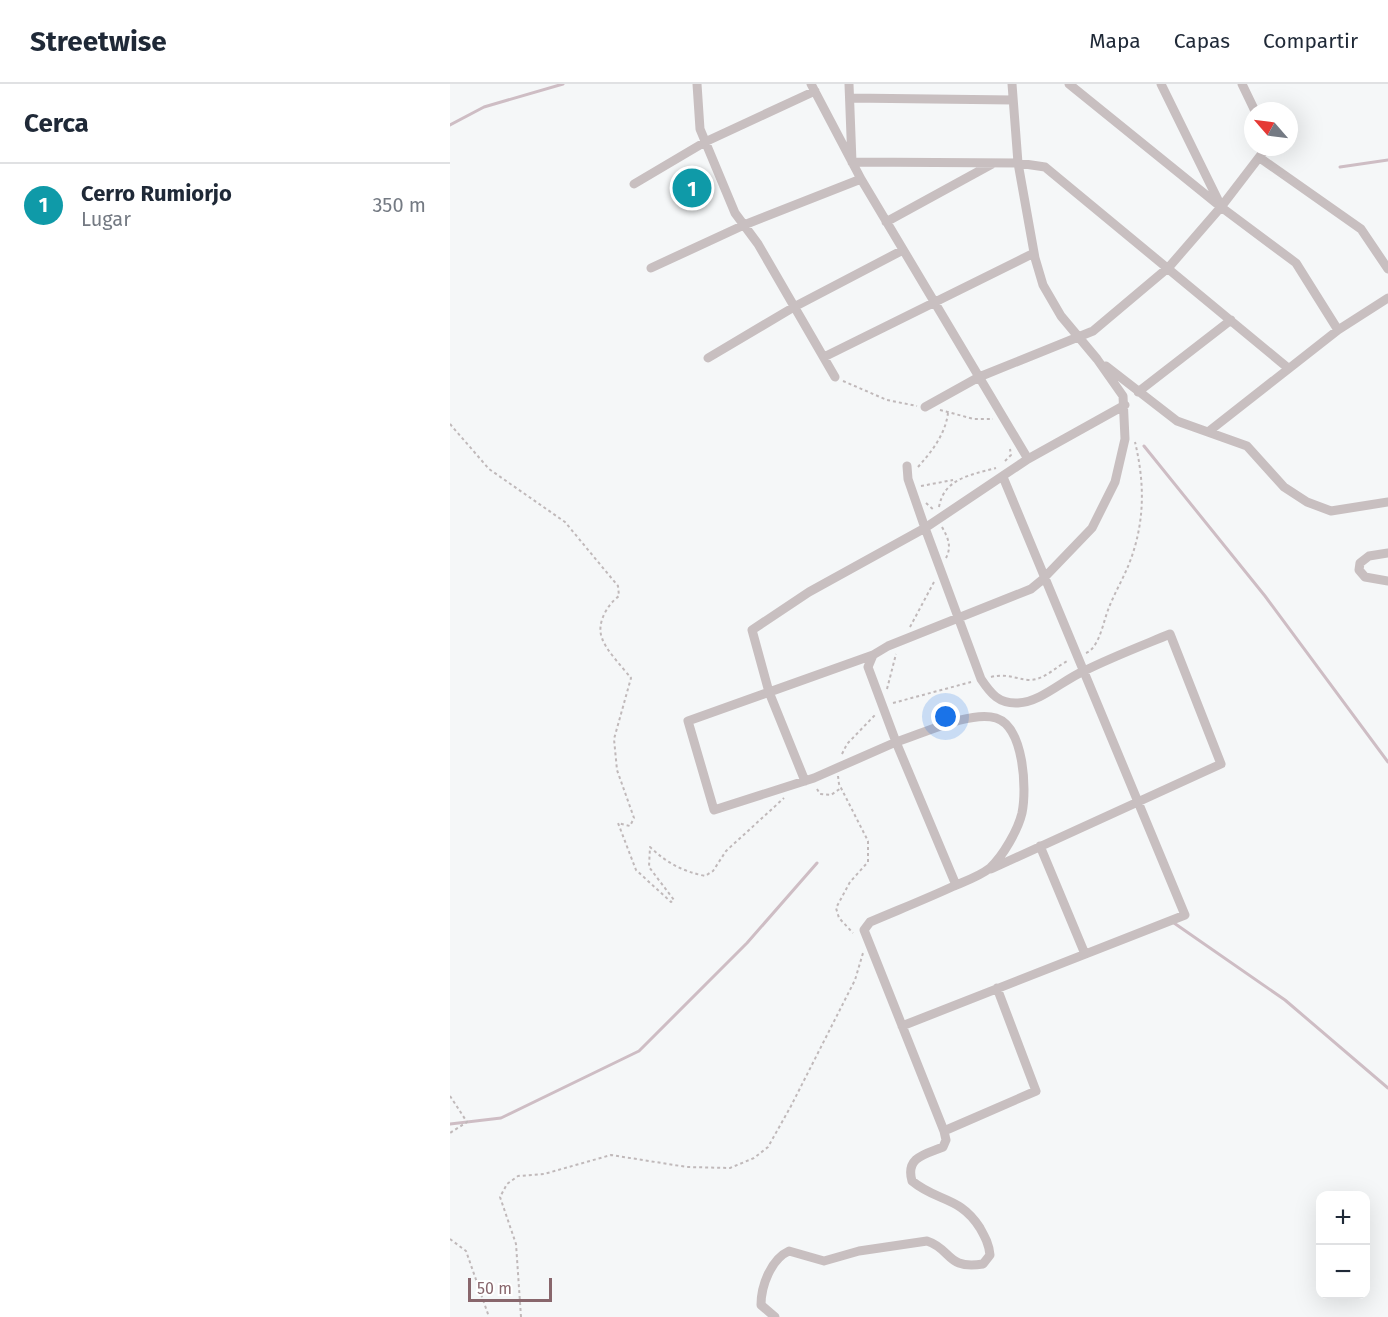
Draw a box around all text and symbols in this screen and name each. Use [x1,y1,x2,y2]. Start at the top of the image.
text: Streetwise [30,25,167,58]
text: Mapa [1089,28,1141,54]
text: Capas [1174,28,1230,54]
text: Compartir [1263,28,1358,54]
north arrow [1244,102,1298,156]
text: Cerca [24,108,89,139]
pin: 1 [672,166,712,210]
text: Cerro Rumiorjo [81,180,232,207]
text: 1 [39,193,48,217]
text: 350 m [372,193,426,217]
text: Lugar [81,207,131,231]
your location [931,702,960,731]
map controls [1316,1191,1370,1299]
button: + [1316,1191,1370,1245]
button: − [1316,1245,1370,1299]
scale bar [468,1275,552,1302]
text: 50 m [477,1279,512,1298]

